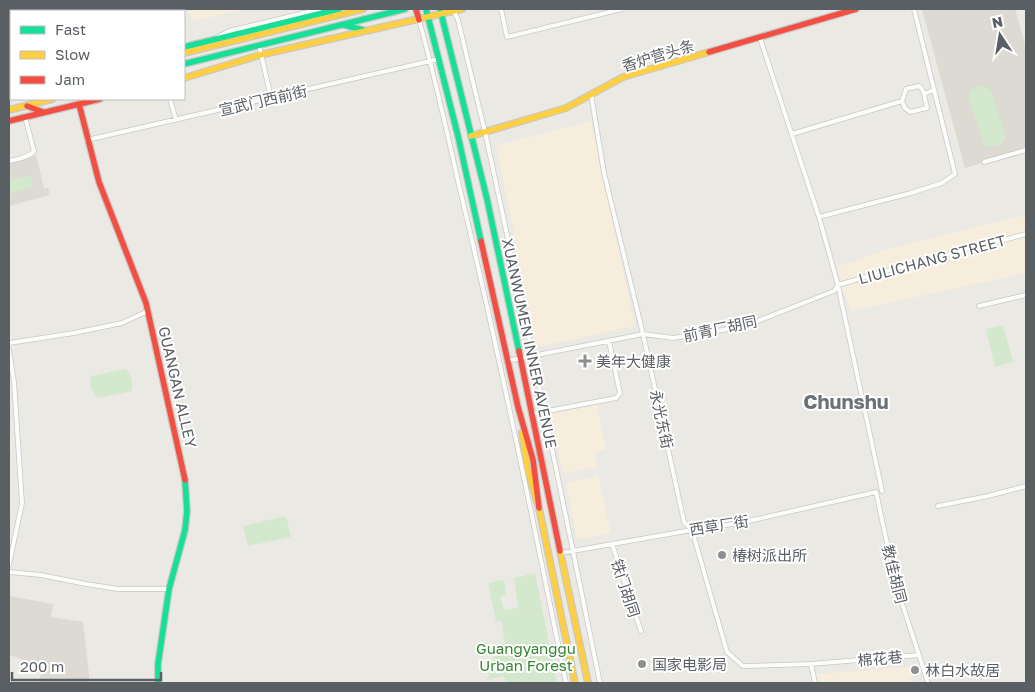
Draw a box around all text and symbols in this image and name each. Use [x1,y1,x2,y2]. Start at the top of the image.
legend [10,10,185,100]
north arrow [975,10,1025,60]
text: N [990,12,1004,31]
text: Fast [55,20,86,38]
street label: 香炉营头条 [619,35,697,75]
text: Slow [55,45,90,63]
text: Jam [55,70,85,88]
street label: 宣武门西前街 [217,81,309,119]
street label: LIULICHANG STREET [856,231,1008,287]
street label: XUANWUMEN INNER AVENUE [499,236,561,450]
street label: 前青厂胡同 [681,311,759,345]
street label: GUANGAN ALLEY [155,325,201,450]
place label: 美年大健康 [596,352,671,370]
marker: 美年大健康 [578,354,592,368]
street label: 永光东街 [647,388,677,450]
district label: Chunshu [803,389,889,413]
street label: 西草厂街 [688,511,750,539]
street label: 教佳胡同 [879,543,911,605]
place label: 椿树派出所 [732,546,807,564]
marker: 椿树派出所 [716,549,728,561]
street label: 铁门胡同 [608,557,644,619]
park label: Guangyanggu Urban Forest [476,639,576,674]
street label: 棉花巷 [857,647,903,669]
scale bar [12,650,161,682]
place label: 国家电影局 [652,655,727,673]
text: 200 m [20,657,64,675]
marker: 国家电影局 [636,658,648,670]
place label: 林白水故居 [925,661,1000,679]
marker: 林白水故居 [909,664,921,676]

